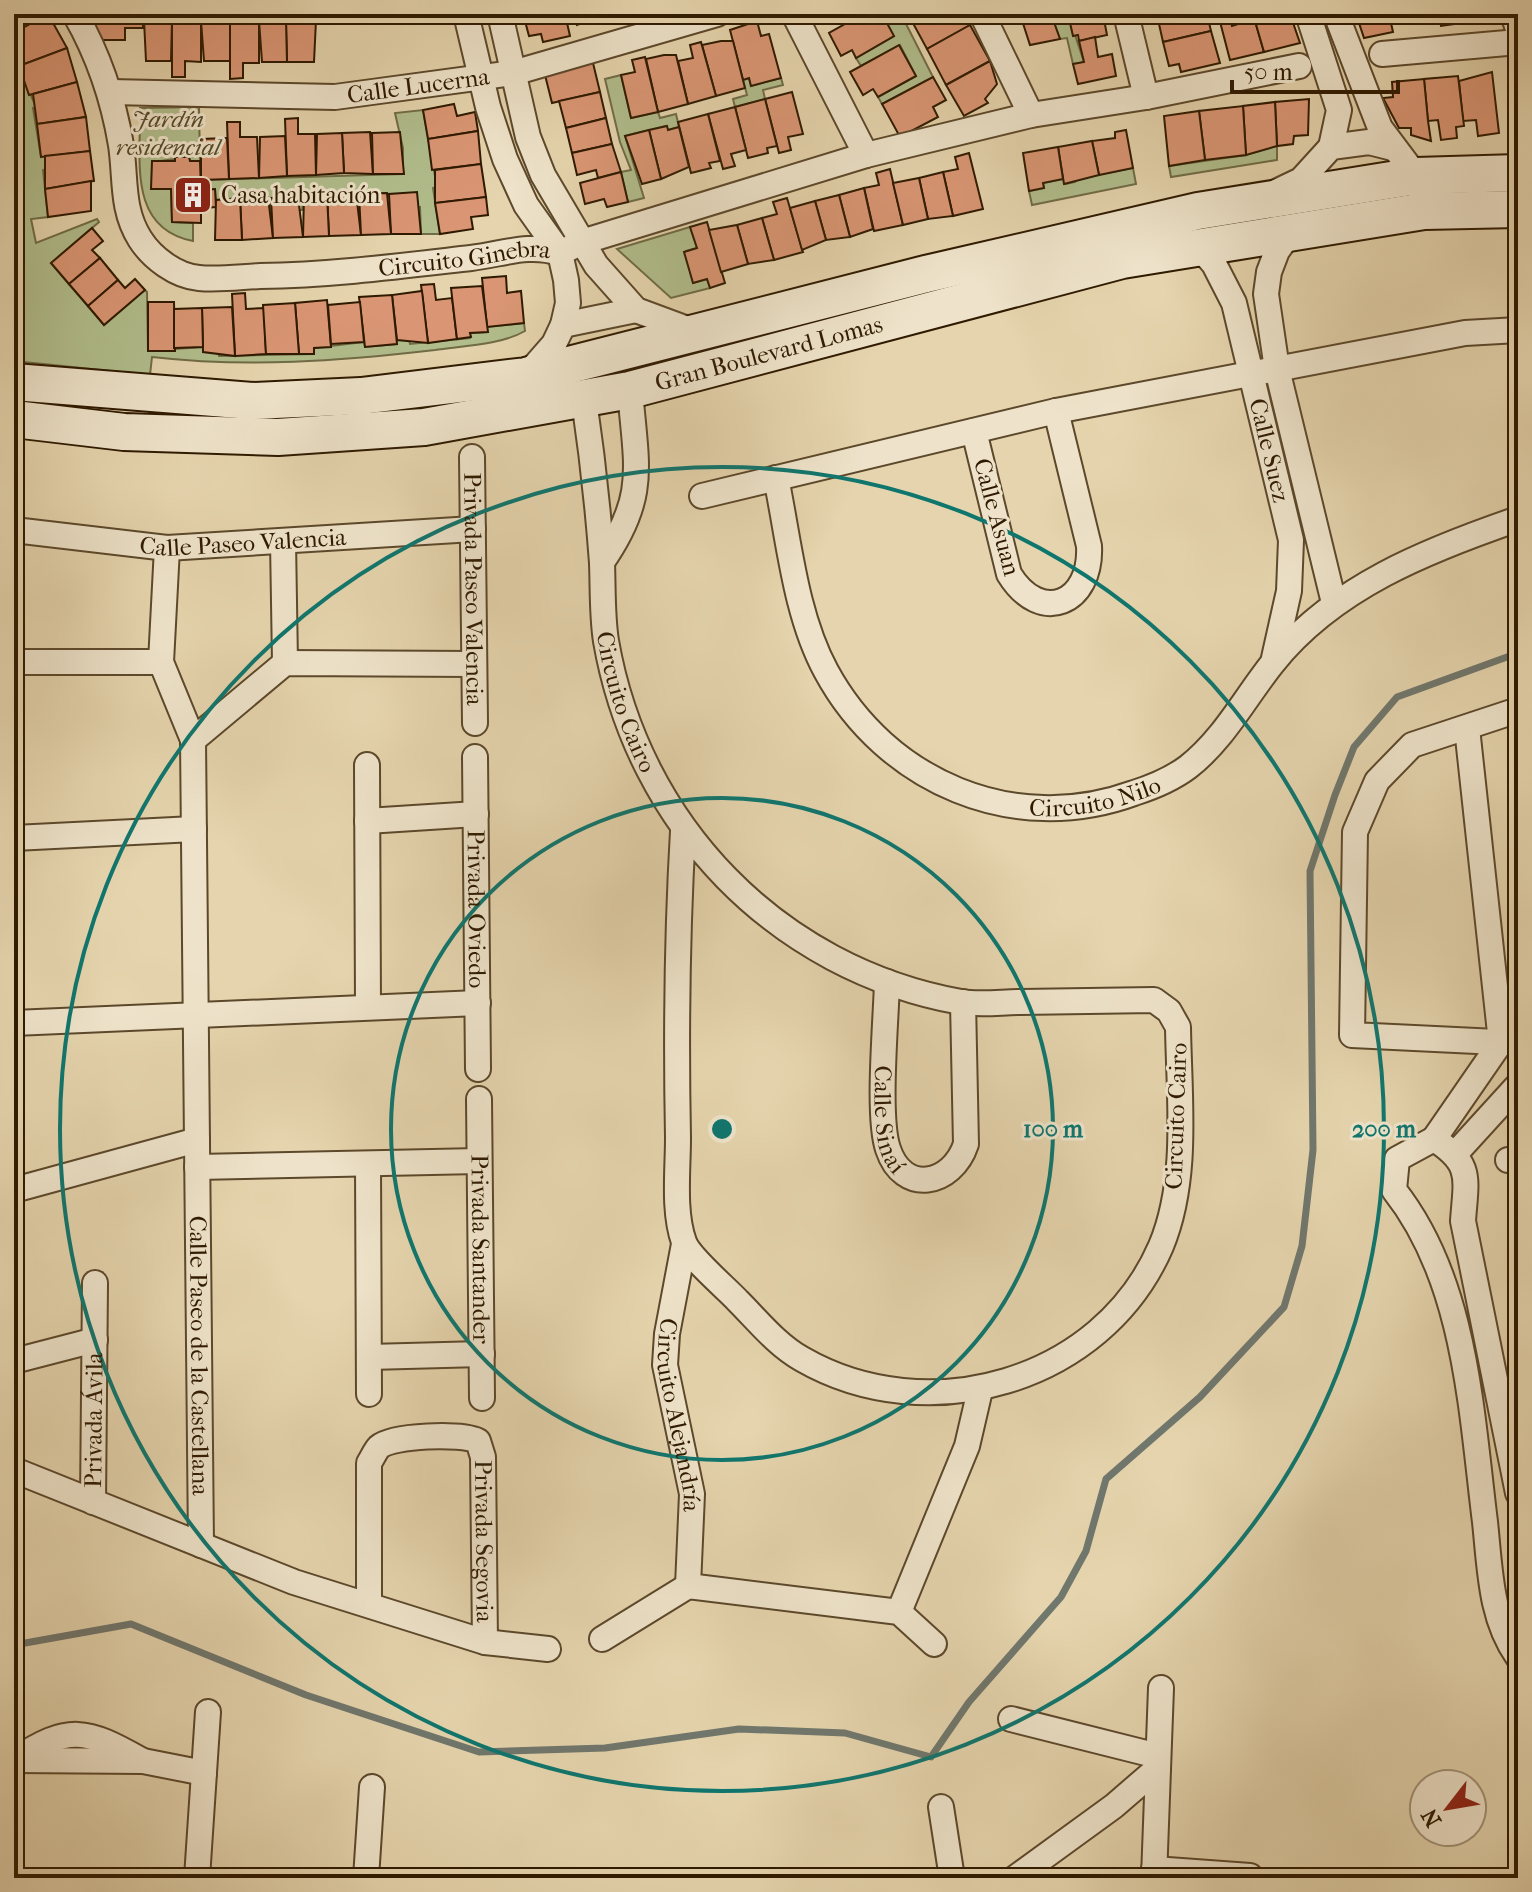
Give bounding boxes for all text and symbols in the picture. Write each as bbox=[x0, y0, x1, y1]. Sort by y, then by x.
scale bar bbox=[1232, 44, 1398, 94]
text: 50 m bbox=[1244, 58, 1293, 86]
street label: Calle Lucerna bbox=[345, 62, 492, 109]
park label: Jardín residencial bbox=[116, 105, 223, 161]
building icon: Casa habitación bbox=[172, 174, 214, 216]
place label: Casa habitación bbox=[221, 181, 380, 209]
street label: Circuito Ginebra bbox=[377, 235, 553, 282]
street label: Gran Boulevard Lomas bbox=[652, 310, 886, 397]
street label: Calle Suez bbox=[1243, 396, 1295, 505]
street label: Calle Asuan bbox=[968, 455, 1026, 579]
street label: Privada Paseo Valencia bbox=[458, 472, 489, 707]
street label: Calle Paseo Valencia bbox=[138, 523, 348, 562]
street label: Circuito Cairo bbox=[591, 629, 662, 777]
street label: Circuito Nilo bbox=[1028, 771, 1165, 822]
street label: Privada Oviedo bbox=[462, 829, 491, 989]
street label: Circuito Cairo bbox=[1159, 1042, 1193, 1190]
street label: Calle Sinaí bbox=[869, 1065, 912, 1180]
centre of rings bbox=[708, 1115, 736, 1143]
text: 100 m bbox=[1023, 1115, 1084, 1143]
text: 200 m bbox=[1352, 1115, 1417, 1143]
street label: Privada Santander bbox=[466, 1154, 495, 1345]
street label: Calle Paseo de la Castellana bbox=[184, 1215, 215, 1496]
street label: Circuito Alejandría bbox=[650, 1316, 706, 1513]
street label: Privada Ávila bbox=[79, 1351, 108, 1488]
street label: Privada Segovia bbox=[469, 1460, 499, 1624]
north arrow bbox=[1408, 1768, 1488, 1848]
text: N bbox=[1416, 1804, 1447, 1832]

